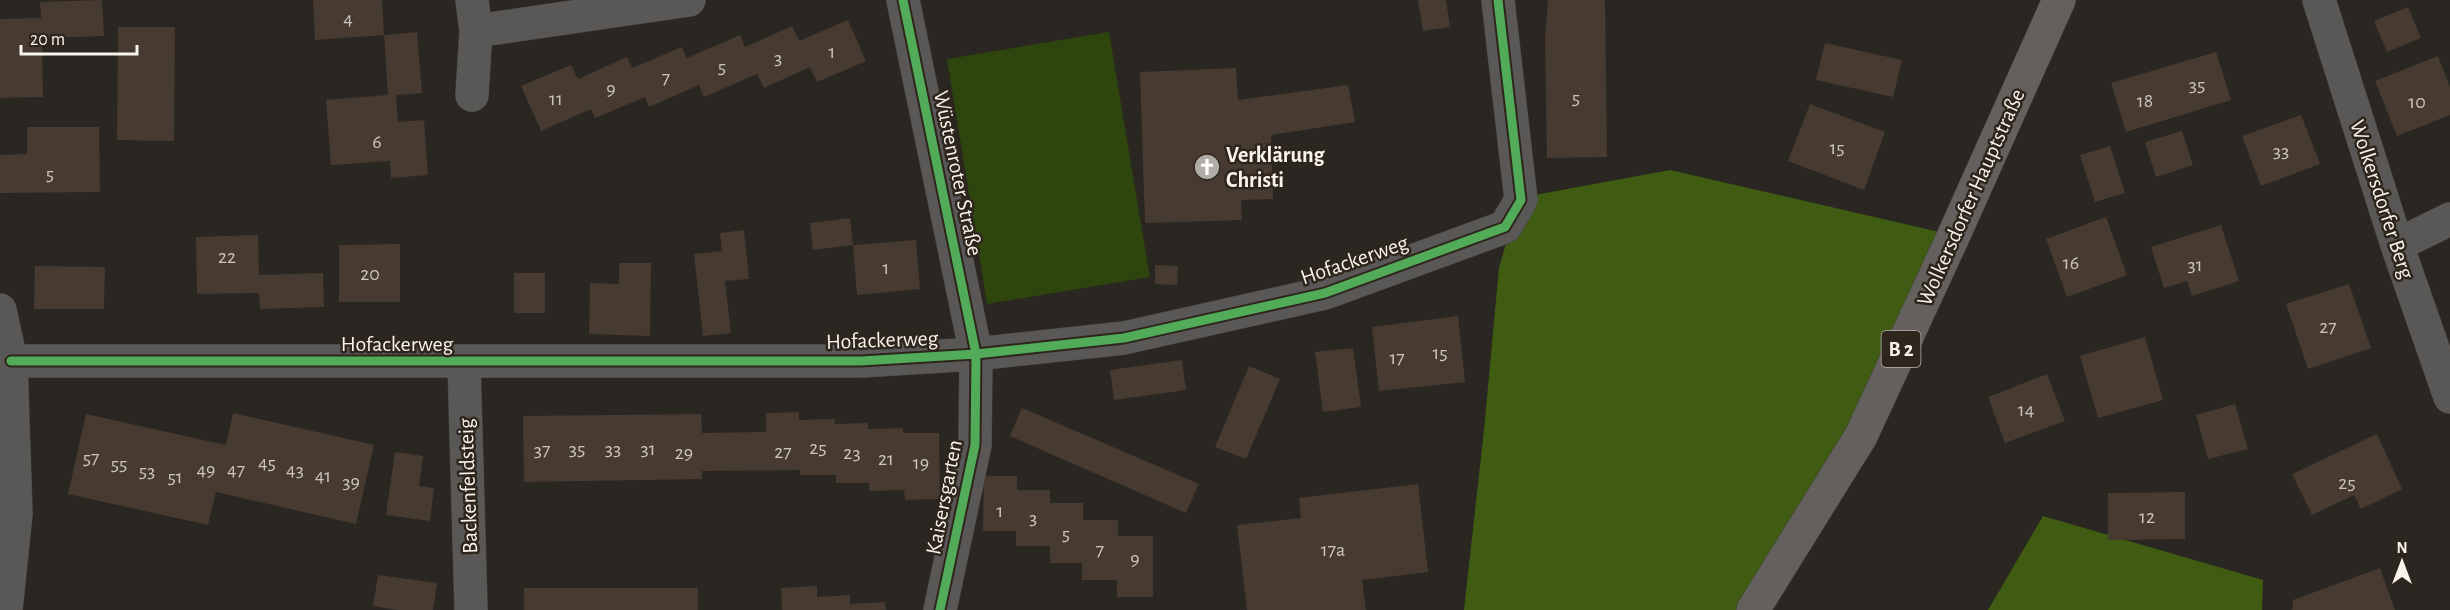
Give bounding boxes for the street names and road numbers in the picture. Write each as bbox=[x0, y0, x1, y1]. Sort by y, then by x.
street label: Wolkersdorfer Hauptstraße bbox=[1913, 86, 2029, 309]
street label: Wüstenroter Straße bbox=[930, 89, 986, 258]
street label: Wolkersdorfer Berg bbox=[2346, 117, 2418, 282]
street label: Hofackerweg bbox=[1298, 231, 1411, 289]
street label: Hofackerweg bbox=[825, 327, 939, 353]
road number: B 2 bbox=[1882, 331, 1920, 367]
street label: Hofackerweg bbox=[341, 333, 453, 355]
street label: Backenfeldsteig bbox=[455, 418, 481, 554]
street label: Kaisersgarten bbox=[922, 438, 966, 556]

